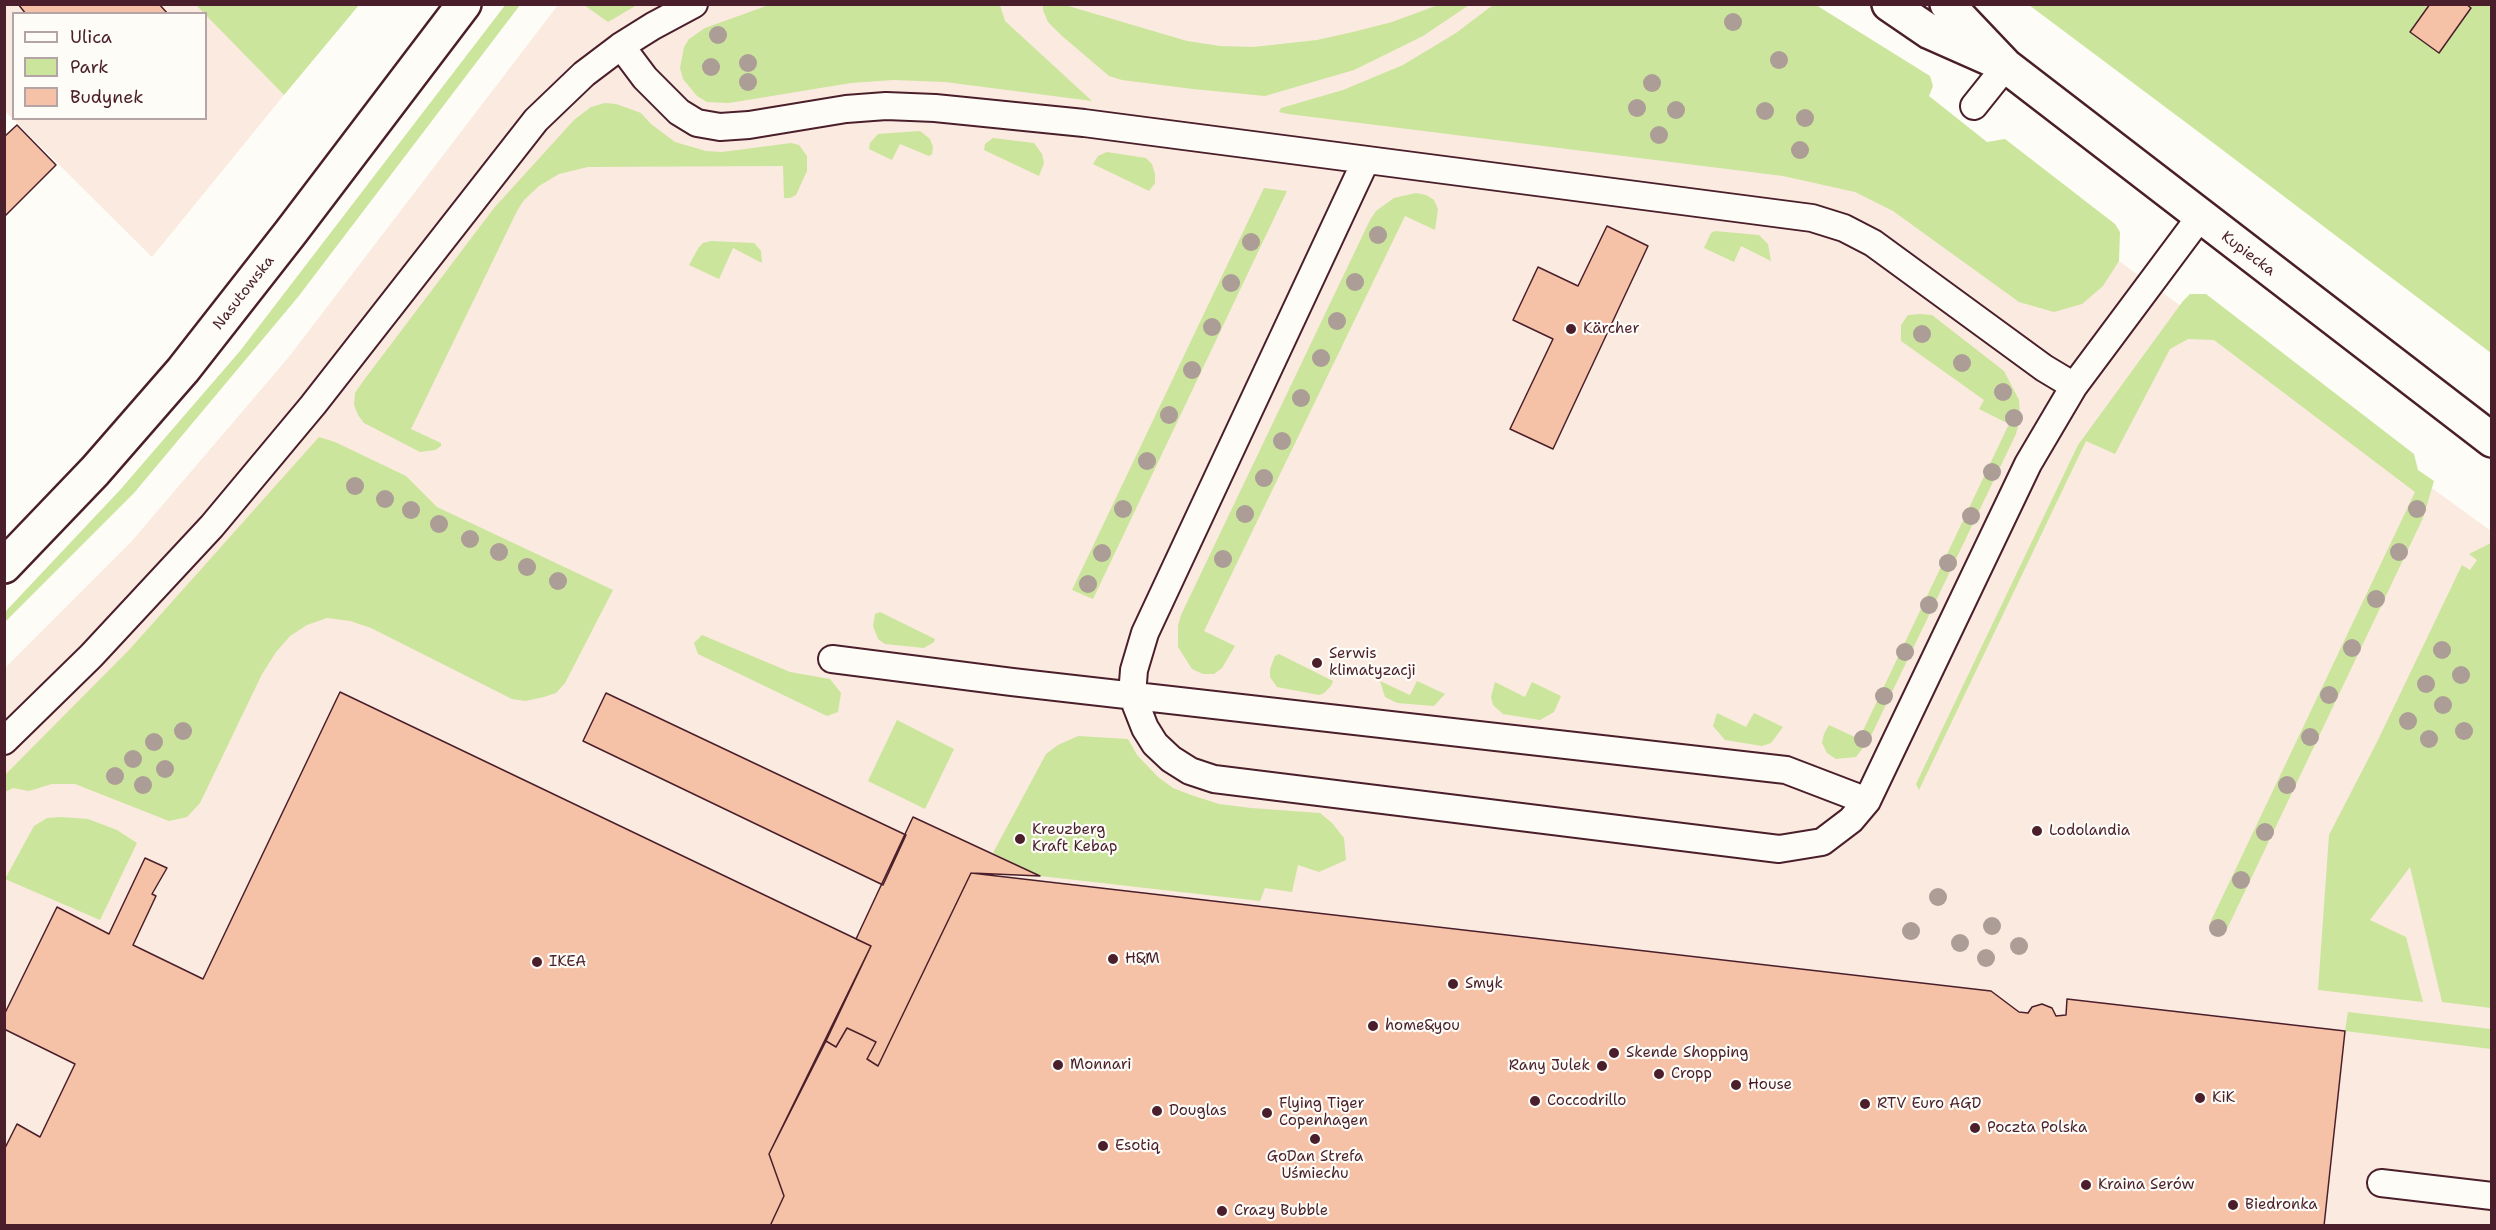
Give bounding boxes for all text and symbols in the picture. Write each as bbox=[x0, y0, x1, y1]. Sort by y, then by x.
legend bbox=[12, 12, 207, 120]
text: Ulica bbox=[70, 25, 112, 49]
text: Park bbox=[70, 55, 109, 79]
text: Budynek bbox=[70, 85, 144, 109]
street label: Kupiecka bbox=[2217, 228, 2279, 280]
street label: Nasutowska bbox=[210, 252, 278, 334]
place label: Kärcher bbox=[1583, 320, 1639, 338]
marker: Kärcher bbox=[1564, 322, 1578, 336]
place label: Serwis klimatyzacji bbox=[1329, 645, 1416, 680]
marker: Serwis klimatyzacji bbox=[1310, 656, 1324, 670]
place label: Kreuzberg Kraft Kebap bbox=[1032, 821, 1117, 856]
place label: Lodolandia bbox=[2049, 822, 2130, 840]
marker: Lodolandia bbox=[2030, 824, 2044, 838]
marker: Kreuzberg Kraft Kebap bbox=[1013, 832, 1027, 846]
place label: H&M bbox=[1125, 950, 1160, 968]
marker: H&M bbox=[1106, 952, 1120, 966]
place label: IKEA bbox=[549, 953, 586, 971]
marker: IKEA bbox=[530, 955, 544, 969]
place label: Smyk bbox=[1465, 975, 1503, 993]
marker: Smyk bbox=[1446, 977, 1460, 991]
place label: home&you bbox=[1385, 1017, 1460, 1035]
marker: home&you bbox=[1366, 1019, 1380, 1033]
place label: Skende Shopping bbox=[1626, 1044, 1748, 1062]
marker: Skende Shopping bbox=[1607, 1046, 1621, 1060]
place label: Monnari bbox=[1070, 1056, 1132, 1074]
place label: Rany Julek bbox=[1509, 1057, 1590, 1075]
marker: Monnari bbox=[1051, 1058, 1065, 1072]
marker: Rany Julek bbox=[1595, 1059, 1609, 1073]
place label: Cropp bbox=[1671, 1065, 1712, 1083]
marker: Cropp bbox=[1652, 1067, 1666, 1081]
place label: House bbox=[1748, 1076, 1792, 1094]
marker: House bbox=[1729, 1078, 1743, 1092]
place label: KiK bbox=[2212, 1089, 2235, 1107]
marker: KiK bbox=[2193, 1091, 2207, 1105]
place label: Coccodrillo bbox=[1547, 1092, 1626, 1110]
marker: Coccodrillo bbox=[1528, 1094, 1542, 1108]
place label: Flying Tiger Copenhagen bbox=[1279, 1095, 1368, 1130]
place label: RTV Euro AGD bbox=[1877, 1095, 1981, 1113]
marker: RTV Euro AGD bbox=[1858, 1097, 1872, 1111]
place label: Douglas bbox=[1169, 1102, 1227, 1120]
marker: Douglas bbox=[1150, 1104, 1164, 1118]
marker: Flying Tiger Copenhagen bbox=[1260, 1106, 1274, 1120]
place label: Poczta Polska bbox=[1987, 1119, 2087, 1137]
marker: Poczta Polska bbox=[1968, 1121, 1982, 1135]
marker: GoDan Strefa Uśmiechu bbox=[1308, 1132, 1322, 1146]
place label: Esotiq bbox=[1115, 1137, 1159, 1155]
marker: Esotiq bbox=[1096, 1139, 1110, 1153]
place label: GoDan Strefa Uśmiechu bbox=[1267, 1148, 1363, 1183]
place label: Kraina Serów bbox=[2098, 1176, 2195, 1194]
marker: Kraina Serów bbox=[2079, 1178, 2093, 1192]
place label: Biedronka bbox=[2245, 1196, 2318, 1214]
marker: Biedronka bbox=[2226, 1198, 2240, 1212]
place label: Crazy Bubble bbox=[1234, 1202, 1328, 1220]
marker: Crazy Bubble bbox=[1215, 1204, 1229, 1218]

